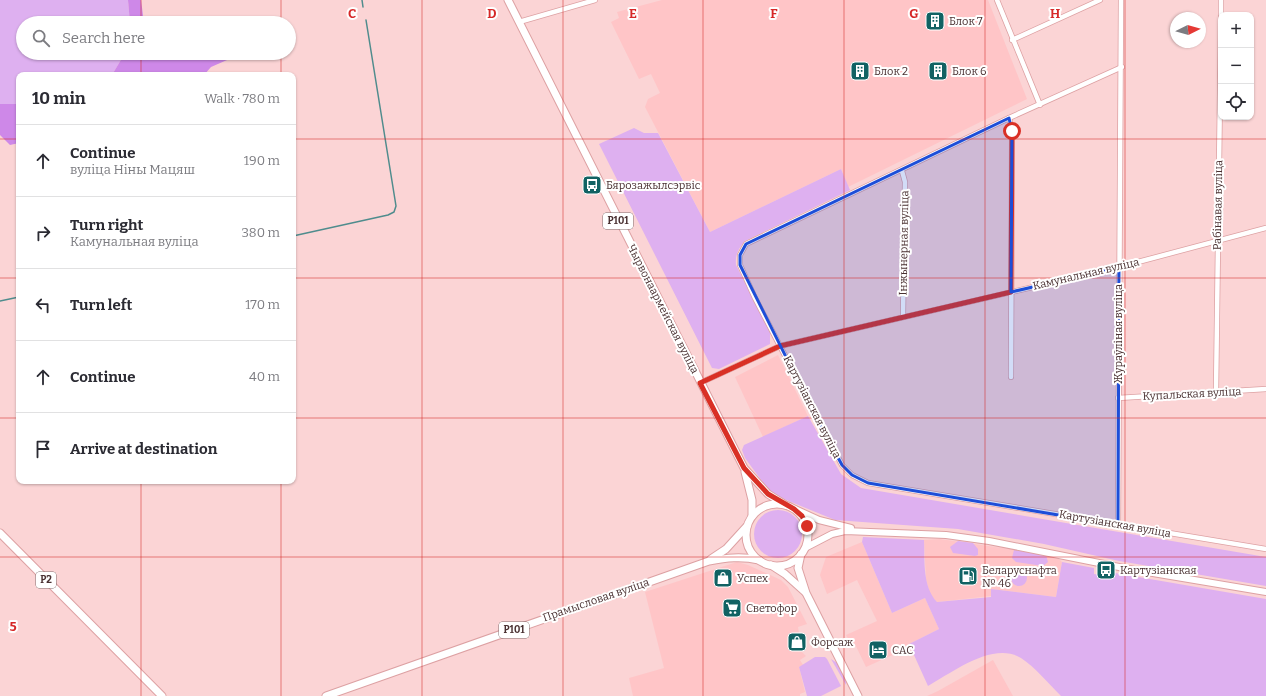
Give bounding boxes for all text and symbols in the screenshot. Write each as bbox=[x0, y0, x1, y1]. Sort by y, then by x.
text: C bbox=[348, 6, 356, 21]
text: D bbox=[487, 6, 497, 21]
text: E bbox=[629, 6, 637, 21]
text: F bbox=[770, 6, 778, 21]
text: G bbox=[909, 6, 919, 21]
text: H bbox=[1050, 6, 1060, 21]
building icon: Блок 7 bbox=[924, 10, 946, 32]
north arrow bbox=[1170, 12, 1206, 48]
map controls bbox=[1218, 12, 1254, 120]
button: + bbox=[1218, 12, 1254, 48]
place label: Блок 7 bbox=[949, 15, 983, 28]
search box bbox=[16, 16, 296, 60]
icon: search bbox=[30, 27, 52, 49]
text: Search here bbox=[62, 29, 145, 47]
button: − bbox=[1218, 48, 1254, 84]
building icon: Блок 2 bbox=[849, 60, 871, 82]
building icon: Блок 6 bbox=[927, 60, 949, 82]
place label: Блок 2 bbox=[874, 65, 908, 78]
place label: Блок 6 bbox=[952, 65, 987, 78]
button: locate bbox=[1218, 84, 1254, 120]
text: 10 min bbox=[32, 88, 86, 109]
text: Walk · 780 m bbox=[204, 91, 280, 106]
route start bbox=[1003, 122, 1021, 140]
text: Continue bbox=[70, 144, 136, 162]
icon: ahead bbox=[32, 150, 54, 172]
text: 190 m bbox=[244, 153, 280, 168]
street label: Рабінавая вуліца bbox=[1211, 160, 1225, 250]
text: вуліца Ніны Мацяш bbox=[70, 162, 195, 177]
bus stop icon: Бярозажылсэрвіс bbox=[581, 174, 603, 196]
place label: Бярозажылсэрвіс bbox=[606, 179, 701, 192]
street label: Інжынерная вуліца bbox=[897, 190, 911, 296]
road number: Р101 bbox=[603, 213, 633, 229]
text: Turn right bbox=[70, 216, 143, 234]
icon: right bbox=[32, 222, 54, 244]
text: 380 m bbox=[241, 225, 280, 240]
text: Камунальная вуліца bbox=[70, 234, 199, 249]
street label: Чырвонаармейская вуліца bbox=[625, 242, 701, 376]
street label: Камунальная вуліца bbox=[1032, 255, 1140, 293]
street label: Жураўліная вуліца bbox=[1112, 284, 1125, 384]
icon: left bbox=[32, 294, 54, 316]
text: Turn left bbox=[70, 296, 132, 314]
text: 170 m bbox=[245, 297, 280, 312]
street label: Картузіанская вуліца bbox=[780, 354, 844, 460]
icon: ahead bbox=[32, 366, 54, 388]
text: Continue bbox=[70, 368, 136, 386]
text: 40 m bbox=[249, 369, 280, 384]
street label: Купальская вуліца bbox=[1142, 385, 1242, 403]
icon: arrive bbox=[32, 438, 54, 460]
text: Arrive at destination bbox=[70, 440, 217, 458]
street label: Картузіанская вуліца bbox=[1058, 508, 1172, 540]
route end bbox=[798, 517, 816, 535]
bus stop icon: Картузіанская bbox=[1095, 559, 1117, 581]
place label: Беларуснафта № 46 bbox=[982, 564, 1057, 590]
place label: Картузіанская bbox=[1120, 564, 1197, 577]
fuel station icon: Беларуснафта № 46 bbox=[957, 565, 979, 587]
shop icon: Успех bbox=[712, 567, 734, 589]
road number: Р2 bbox=[36, 572, 56, 588]
place label: Успех bbox=[737, 572, 768, 585]
street label: Прамысловая вуліца bbox=[541, 576, 651, 624]
supermarket icon: Светофор bbox=[721, 597, 743, 619]
place label: Светофор bbox=[746, 602, 798, 615]
text: 5 bbox=[9, 619, 17, 634]
road number: Р101 bbox=[499, 622, 529, 638]
shop icon: Форсаж bbox=[786, 631, 808, 653]
place label: Форсаж bbox=[811, 636, 854, 649]
hotel icon: САС bbox=[867, 639, 889, 661]
place label: САС bbox=[892, 644, 913, 657]

